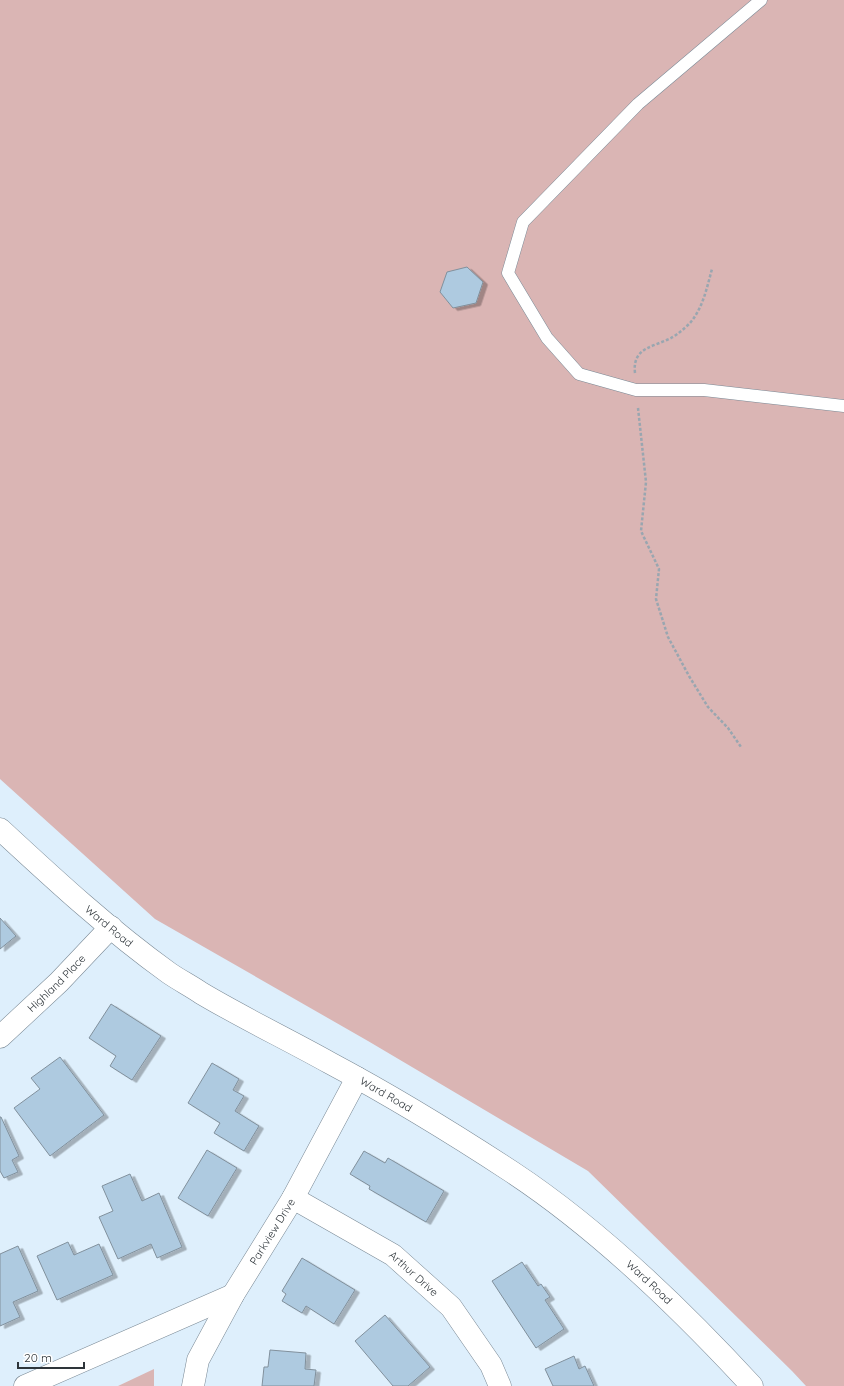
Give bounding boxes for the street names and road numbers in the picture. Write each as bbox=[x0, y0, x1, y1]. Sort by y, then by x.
street label: Ward Road bbox=[82, 902, 136, 950]
street label: Highland Place bbox=[24, 951, 88, 1015]
street label: Ward Road bbox=[357, 1074, 415, 1115]
street label: Parkview Drive bbox=[246, 1196, 298, 1267]
street label: Arthur Drive bbox=[386, 1248, 441, 1299]
street label: Ward Road bbox=[623, 1257, 675, 1307]

